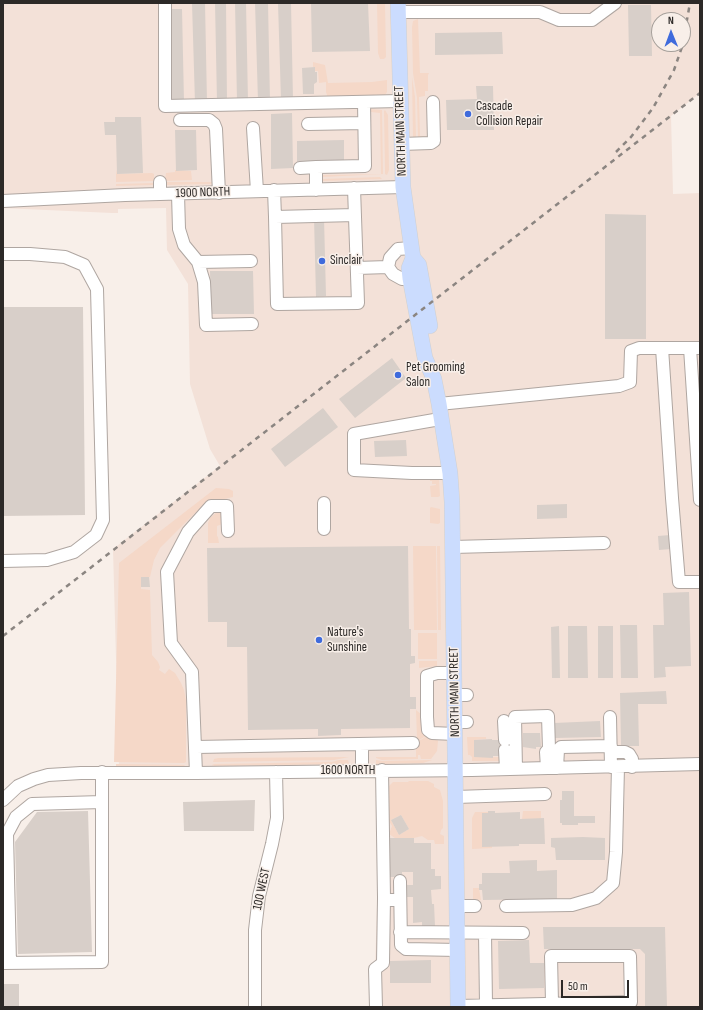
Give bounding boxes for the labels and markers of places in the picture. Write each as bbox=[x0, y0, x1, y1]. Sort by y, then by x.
place label: Cascade Collision Repair bbox=[476, 99, 543, 130]
marker: Cascade Collision Repair bbox=[463, 109, 473, 119]
place label: Sinclair bbox=[330, 253, 362, 269]
marker: Sinclair bbox=[317, 256, 327, 266]
place label: Pet Grooming Salon bbox=[406, 360, 465, 391]
marker: Pet Grooming Salon bbox=[393, 370, 403, 380]
place label: Nature's Sunshine bbox=[327, 625, 367, 656]
marker: Nature's Sunshine bbox=[314, 635, 324, 645]

